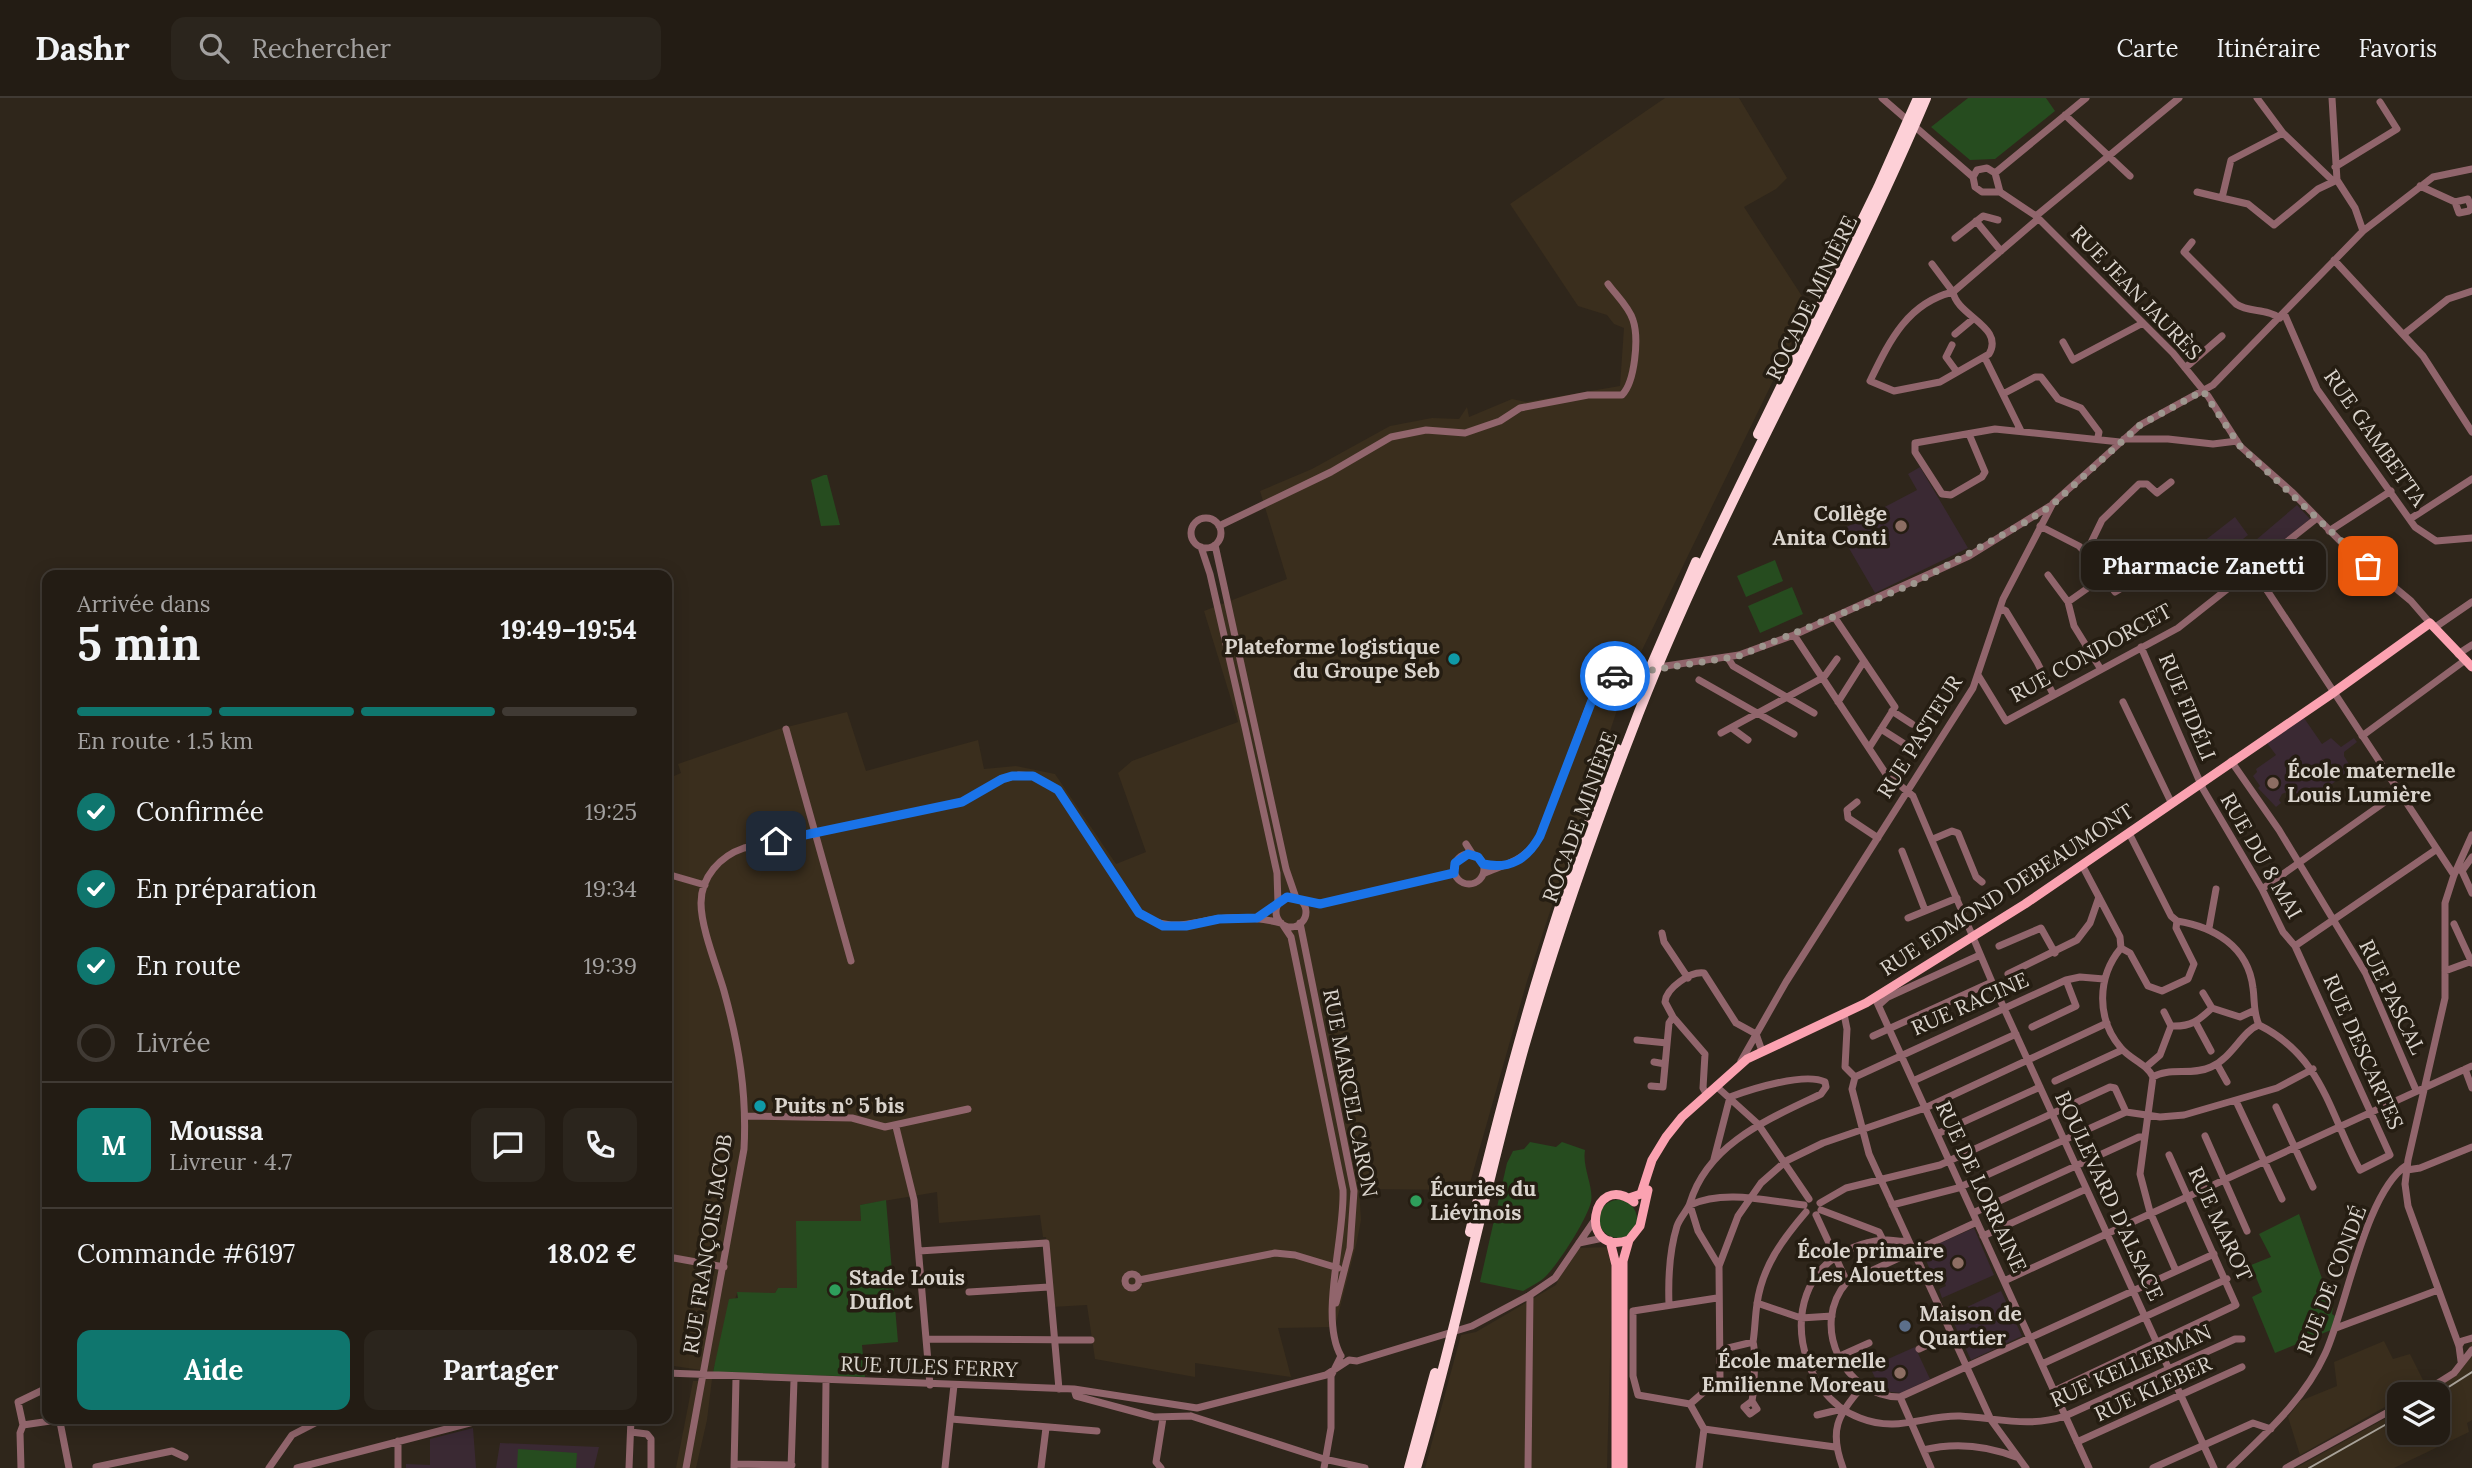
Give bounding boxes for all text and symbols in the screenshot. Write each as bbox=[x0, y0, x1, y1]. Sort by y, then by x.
search box bbox=[171, 17, 661, 80]
text: Dashr bbox=[35, 27, 129, 69]
icon: search bbox=[195, 29, 233, 67]
text: Rechercher bbox=[251, 32, 391, 65]
text: Carte bbox=[2117, 33, 2179, 64]
text: Itinéraire bbox=[2217, 33, 2320, 64]
text: Favoris bbox=[2358, 33, 2437, 64]
street label: ROCADE MINIÈRE bbox=[1760, 211, 1863, 385]
street label: RUE JEAN JAURÈS bbox=[2065, 220, 2208, 366]
street label: RUE GAMBETTA bbox=[2318, 364, 2433, 512]
place label: Collège Anita Conti bbox=[1773, 500, 1887, 551]
marker: Collège Anita Conti bbox=[1893, 518, 1909, 534]
pin bbox=[2338, 536, 2398, 596]
callout: Pharmacie Zanetti bbox=[2081, 542, 2326, 590]
icon: bag bbox=[2349, 547, 2387, 585]
text: Pharmacie Zanetti bbox=[2102, 551, 2305, 580]
text: Arrivée dans bbox=[77, 589, 210, 618]
street label: RUE CONDORCET bbox=[2005, 597, 2177, 708]
text: 19:49–19:54 bbox=[501, 613, 637, 646]
text: 5 min bbox=[77, 614, 201, 673]
place label: Plateforme logistique du Groupe Seb bbox=[1224, 633, 1440, 684]
courier bbox=[1580, 641, 1650, 711]
street label: RUE FIDÉLI bbox=[2153, 649, 2222, 764]
marker: Plateforme logistique du Groupe Seb bbox=[1446, 651, 1462, 667]
icon: car bbox=[1596, 657, 1634, 695]
street label: RUE PASTEUR bbox=[1871, 670, 1969, 803]
text: En route · 1.5 km bbox=[77, 726, 253, 755]
street label: ROCADE MINIÈRE bbox=[1536, 728, 1623, 906]
place label: École maternelle Louis Lumière bbox=[2287, 757, 2455, 808]
marker: École maternelle Louis Lumière bbox=[2265, 775, 2281, 791]
street label: RUE DU 8 MAI bbox=[2214, 788, 2308, 924]
icon: check bbox=[77, 793, 115, 831]
text: Confirmée bbox=[136, 795, 264, 828]
text: 19:25 bbox=[585, 797, 637, 826]
street label: RUE EDMOND DEBEAUMONT bbox=[1875, 797, 2139, 982]
pin bbox=[746, 811, 806, 871]
icon: home bbox=[757, 822, 795, 860]
icon: check bbox=[77, 870, 115, 908]
text: En préparation bbox=[136, 872, 317, 905]
text: 19:34 bbox=[584, 874, 637, 903]
street label: RUE PASCAL bbox=[2353, 935, 2432, 1059]
icon: check bbox=[77, 947, 115, 985]
text: En route bbox=[136, 949, 241, 982]
text: 19:39 bbox=[583, 951, 637, 980]
street label: RUE RACINE bbox=[1907, 966, 2033, 1041]
street label: RUE DESCARTES bbox=[2317, 970, 2410, 1134]
street label: RUE MARCEL CARON bbox=[1317, 986, 1384, 1199]
text: Livrée bbox=[136, 1026, 211, 1059]
street label: BOULEVARD D'ALSACE bbox=[2049, 1087, 2170, 1305]
place label: Puits n° 5 bis bbox=[774, 1092, 904, 1119]
street label: RUE DE LORRAINE bbox=[1930, 1097, 2033, 1277]
marker: Puits n° 5 bis bbox=[752, 1098, 768, 1114]
button: chat bbox=[471, 1108, 545, 1182]
button: phone bbox=[563, 1108, 637, 1182]
text: Moussa bbox=[169, 1114, 263, 1147]
text: M bbox=[101, 1129, 127, 1162]
street label: RUE FRANÇOIS JACOB bbox=[677, 1132, 738, 1356]
text: Livreur · 4.7 bbox=[169, 1147, 292, 1176]
street label: RUE MAROT bbox=[2182, 1162, 2259, 1285]
place label: Écuries du Liévinois bbox=[1430, 1175, 1536, 1226]
marker: Écuries du Liévinois bbox=[1408, 1193, 1424, 1209]
street label: RUE DE CONDÉ bbox=[2291, 1202, 2372, 1358]
text: Commande #6197 bbox=[77, 1237, 295, 1270]
text: 18.02 € bbox=[548, 1237, 637, 1270]
place label: École primaire Les Alouettes bbox=[1797, 1237, 1944, 1288]
marker: École primaire Les Alouettes bbox=[1950, 1255, 1966, 1271]
place label: Stade Louis Duflot bbox=[849, 1264, 965, 1315]
marker: Stade Louis Duflot bbox=[827, 1282, 843, 1298]
place label: Maison de Quartier bbox=[1919, 1300, 2022, 1351]
marker: Maison de Quartier bbox=[1897, 1318, 1913, 1334]
street label: RUE KELLERMAN bbox=[2046, 1318, 2216, 1413]
button: Aide bbox=[77, 1330, 350, 1410]
button: Partager bbox=[364, 1330, 637, 1410]
place label: École maternelle Emilienne Moreau bbox=[1701, 1347, 1886, 1398]
street label: RUE KLEBER bbox=[2090, 1349, 2216, 1427]
street label: RUE JULES FERRY bbox=[840, 1350, 1019, 1383]
marker: École maternelle Emilienne Moreau bbox=[1892, 1365, 1908, 1381]
map controls bbox=[2387, 1382, 2450, 1445]
button: layers bbox=[2387, 1382, 2450, 1445]

